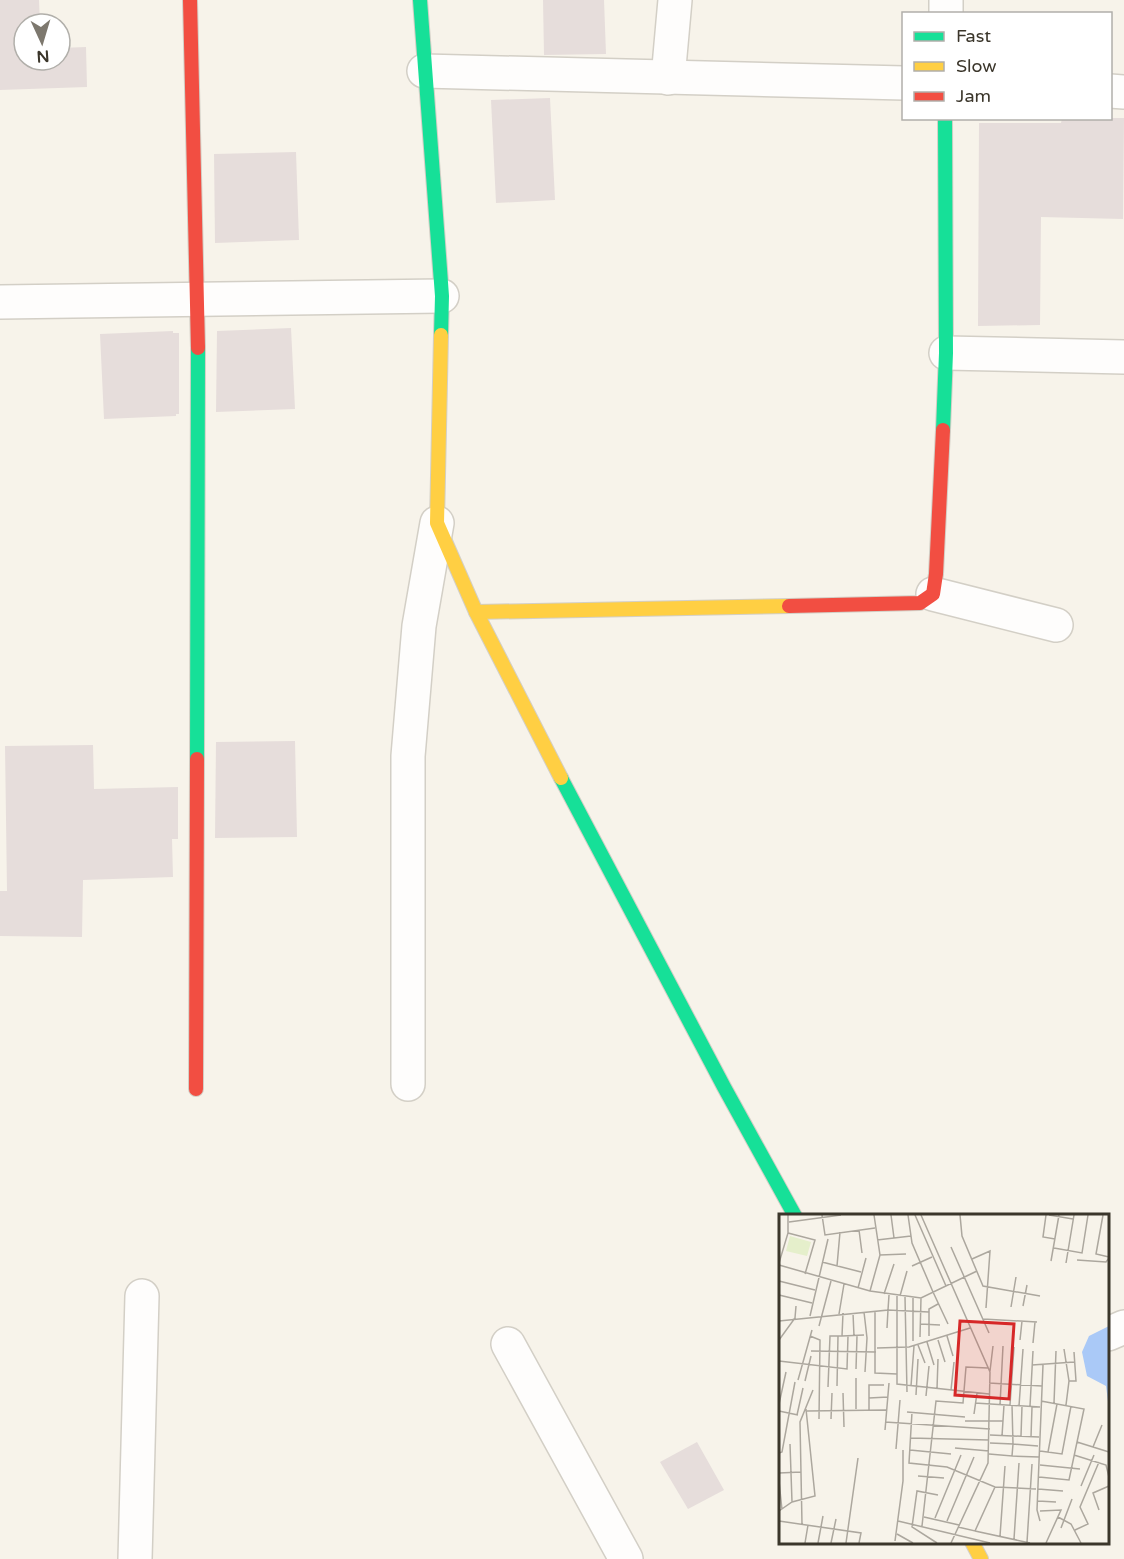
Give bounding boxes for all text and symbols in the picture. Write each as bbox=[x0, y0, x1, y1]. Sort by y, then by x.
north arrow bbox=[12, 12, 72, 72]
legend bbox=[902, 12, 1112, 120]
text: Fast bbox=[956, 25, 991, 47]
text: N bbox=[36, 46, 50, 66]
text: Slow bbox=[956, 55, 997, 77]
text: Jam bbox=[956, 85, 991, 107]
inset map bbox=[779, 1214, 1109, 1544]

